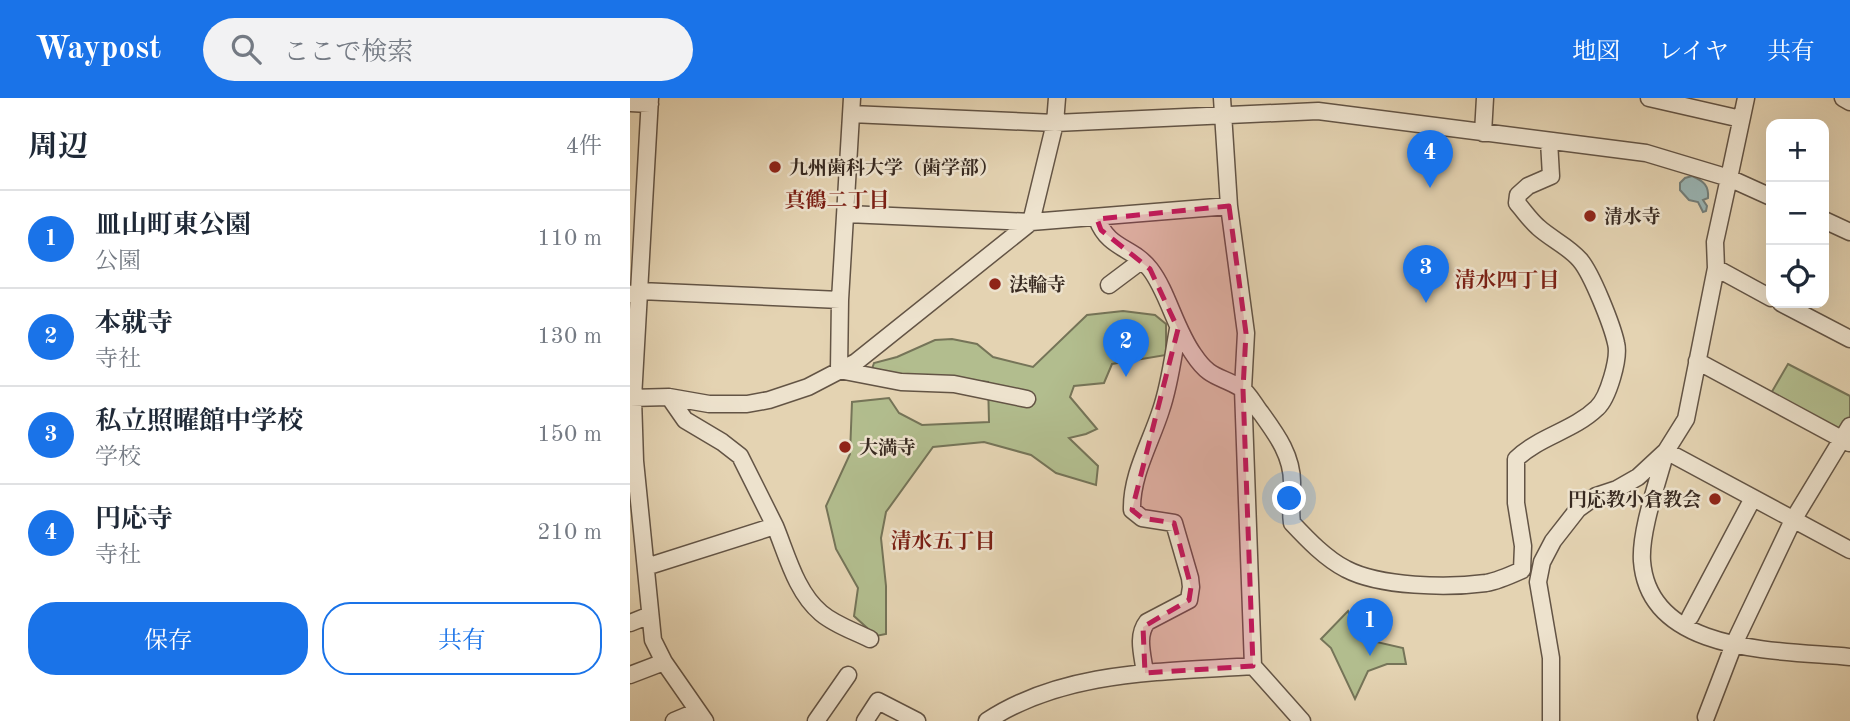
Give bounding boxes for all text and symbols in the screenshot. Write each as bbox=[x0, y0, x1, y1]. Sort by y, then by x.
search box bbox=[203, 18, 693, 81]
icon: search bbox=[227, 30, 265, 68]
text: Waypost bbox=[35, 33, 161, 66]
text: ここで検索 bbox=[283, 40, 413, 66]
text: 地図 bbox=[1572, 41, 1620, 65]
text: レイヤ bbox=[1658, 41, 1729, 65]
text: 共有 bbox=[1767, 41, 1815, 65]
map controls bbox=[1766, 119, 1829, 308]
button: + bbox=[1766, 119, 1829, 182]
pin: 4 bbox=[1407, 130, 1453, 188]
text: 周辺 bbox=[28, 133, 88, 163]
text: 4件 bbox=[566, 135, 602, 158]
place label: 九州歯科大学（歯学部） bbox=[789, 157, 998, 179]
marker: 九州歯科大学（歯学部） bbox=[767, 159, 783, 175]
button: − bbox=[1766, 182, 1829, 245]
district label: 真鶴二丁目 bbox=[785, 189, 890, 212]
place label: 清水寺 bbox=[1604, 206, 1661, 228]
marker: 清水寺 bbox=[1582, 208, 1598, 224]
text: 皿山町東公園 bbox=[95, 213, 251, 239]
text: 1 bbox=[44, 227, 58, 250]
text: 110 m bbox=[537, 227, 602, 250]
pin: 3 bbox=[1403, 245, 1449, 303]
button: locate bbox=[1766, 245, 1829, 308]
text: 公園 bbox=[95, 250, 141, 273]
district label: 清水四丁目 bbox=[1455, 268, 1560, 292]
place label: 法輪寺 bbox=[1009, 274, 1066, 296]
marker: 法輪寺 bbox=[987, 276, 1003, 292]
text: 本就寺 bbox=[95, 311, 173, 337]
pin: 2 bbox=[1103, 319, 1149, 377]
text: 2 bbox=[44, 325, 58, 348]
text: 130 m bbox=[537, 325, 602, 348]
text: 寺社 bbox=[95, 348, 141, 371]
text: 私立照曜館中学校 bbox=[95, 409, 303, 435]
text: 3 bbox=[44, 423, 58, 446]
text: 150 m bbox=[537, 423, 602, 446]
place label: 大満寺 bbox=[859, 437, 916, 459]
marker: 大満寺 bbox=[837, 439, 853, 455]
text: 学校 bbox=[95, 446, 141, 469]
your location bbox=[1272, 481, 1306, 515]
place label: 円応教小倉教会 bbox=[1568, 489, 1701, 511]
marker: 円応教小倉教会 bbox=[1707, 491, 1723, 507]
text: 円応寺 bbox=[95, 507, 173, 533]
text: 4 bbox=[44, 521, 58, 544]
text: 210 m bbox=[537, 521, 602, 544]
district label: 清水五丁目 bbox=[891, 529, 996, 553]
text: 寺社 bbox=[95, 544, 141, 567]
pin: 1 bbox=[1347, 598, 1393, 656]
button: 保存 bbox=[28, 602, 308, 675]
button: 共有 bbox=[322, 602, 602, 675]

